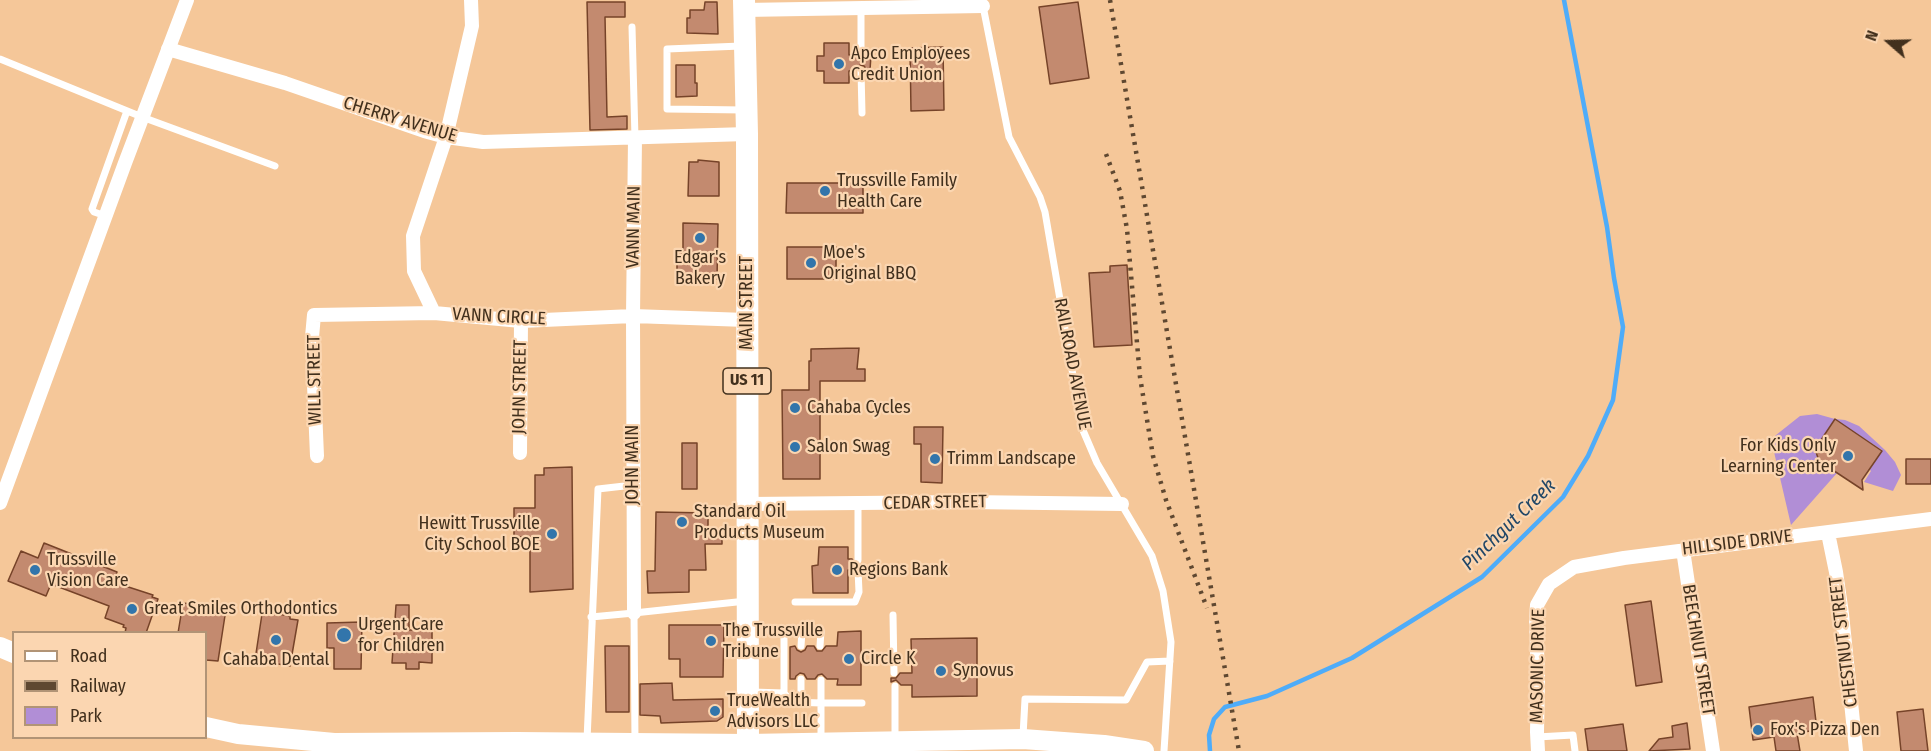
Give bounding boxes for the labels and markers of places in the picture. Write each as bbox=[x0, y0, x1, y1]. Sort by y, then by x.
place label: Apco Employees Credit Union bbox=[851, 43, 970, 86]
marker: Apco Employees Credit Union bbox=[832, 57, 846, 71]
place label: Trussville Family Health Care bbox=[837, 170, 957, 213]
marker: Trussville Family Health Care bbox=[818, 184, 832, 198]
marker: Edgar's Bakery bbox=[693, 231, 707, 245]
place label: Moe's Original BBQ bbox=[823, 242, 916, 284]
place label: Edgar's Bakery bbox=[674, 247, 726, 290]
marker: Moe's Original BBQ bbox=[804, 256, 818, 270]
place label: Cahaba Cycles bbox=[807, 397, 911, 419]
marker: Cahaba Cycles bbox=[788, 401, 802, 415]
place label: For Kids Only Learning Center bbox=[1720, 435, 1836, 478]
place label: Salon Swag bbox=[807, 436, 890, 458]
marker: Salon Swag bbox=[788, 440, 802, 454]
place label: Trimm Landscape bbox=[947, 448, 1076, 470]
marker: For Kids Only Learning Center bbox=[1841, 449, 1855, 463]
marker: Trimm Landscape bbox=[928, 452, 942, 466]
place label: Standard Oil Products Museum bbox=[694, 501, 825, 544]
place label: Hewitt Trussville City School BOE bbox=[419, 513, 540, 556]
marker: Standard Oil Products Museum bbox=[675, 515, 689, 529]
marker: Hewitt Trussville City School BOE bbox=[545, 527, 559, 541]
place label: Trussville Vision Care bbox=[47, 549, 129, 592]
place label: Regions Bank bbox=[849, 559, 948, 581]
marker: Trussville Vision Care bbox=[28, 563, 42, 577]
marker: Regions Bank bbox=[830, 563, 844, 577]
place label: Great Smiles Orthodontics bbox=[144, 598, 337, 620]
marker: Great Smiles Orthodontics bbox=[125, 602, 139, 616]
place label: Urgent Care for Children bbox=[358, 614, 445, 656]
place label: The Trussville Tribune bbox=[723, 620, 823, 662]
marker: Urgent Care for Children bbox=[335, 626, 353, 644]
marker: Cahaba Dental bbox=[269, 633, 283, 647]
marker: The Trussville Tribune bbox=[704, 634, 718, 648]
place label: Circle K bbox=[861, 648, 915, 670]
place label: Cahaba Dental bbox=[223, 649, 329, 671]
marker: Circle K bbox=[842, 652, 856, 666]
place label: Synovus bbox=[953, 660, 1014, 682]
marker: Synovus bbox=[934, 664, 948, 678]
place label: TrueWealth Advisors LLC bbox=[727, 690, 818, 732]
marker: TrueWealth Advisors LLC bbox=[708, 704, 722, 718]
place label: Fox's Pizza Den bbox=[1770, 719, 1880, 741]
marker: Fox's Pizza Den bbox=[1751, 723, 1765, 737]

